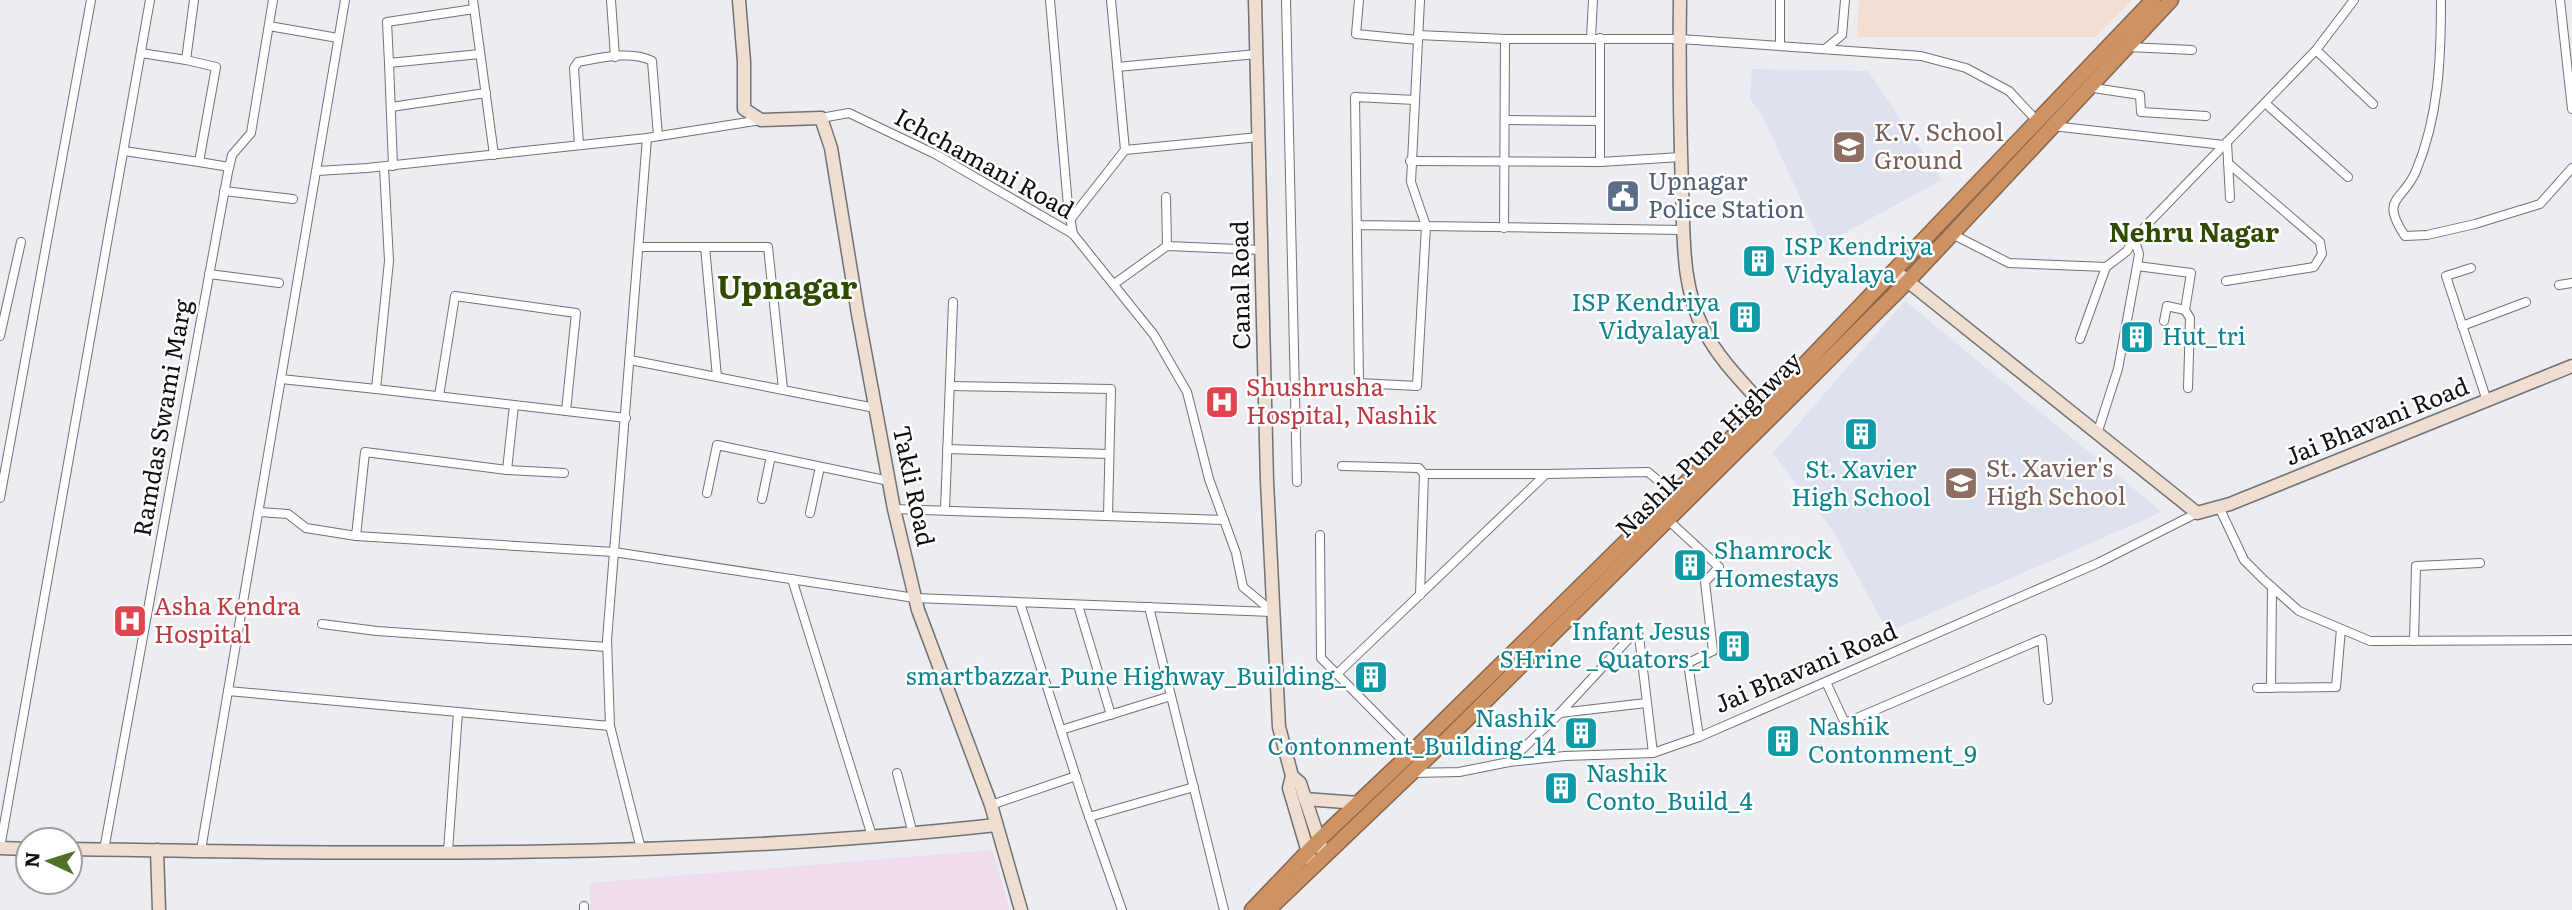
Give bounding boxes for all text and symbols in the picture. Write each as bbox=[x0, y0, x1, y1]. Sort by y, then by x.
street label: Ichchamani Road bbox=[889, 98, 1082, 226]
place label: K.V. School Ground bbox=[1874, 113, 2004, 176]
school or university icon: K.V. School Ground bbox=[1830, 128, 1868, 166]
place label: Upnagar Police Station bbox=[1648, 162, 1805, 225]
public building icon: Upnagar Police Station bbox=[1604, 177, 1642, 215]
district label: Nehru Nagar bbox=[2109, 211, 2279, 250]
street label: Canal Road bbox=[1220, 220, 1257, 350]
place label: ISP Kendriya Vidyalaya bbox=[1784, 227, 1933, 290]
building icon: ISP Kendriya Vidyalaya bbox=[1740, 242, 1778, 280]
district label: Upnagar bbox=[717, 261, 858, 309]
place label: ISP Kendriya Vidyalaya1 bbox=[1571, 283, 1720, 346]
street label: Ramdas Swami Marg bbox=[122, 296, 199, 539]
building icon: ISP Kendriya Vidyalaya1 bbox=[1726, 298, 1764, 336]
place label: Hut_tri bbox=[2162, 317, 2246, 352]
building icon: Hut_tri bbox=[2118, 318, 2156, 356]
street label: Nashik Pune Highway bbox=[1606, 342, 1808, 544]
street label: Jai Bhavani Road bbox=[2279, 367, 2473, 472]
place label: Shushrusha Hospital, Nashik bbox=[1246, 368, 1437, 431]
hospital icon: Shushrusha Hospital, Nashik bbox=[1203, 383, 1241, 421]
building icon: St. Xavier High School bbox=[1842, 415, 1880, 453]
street label: Takli Road bbox=[886, 422, 945, 549]
place label: St. Xavier's High School bbox=[1986, 449, 2126, 512]
place label: St. Xavier High School bbox=[1791, 450, 1931, 513]
school or university icon: St. Xavier's High School bbox=[1942, 464, 1980, 502]
place label: Shamrock Homestays bbox=[1714, 531, 1839, 594]
building icon: Shamrock Homestays bbox=[1671, 546, 1709, 584]
place label: Asha Kendra Hospital bbox=[154, 587, 301, 650]
hospital icon: Asha Kendra Hospital bbox=[111, 602, 149, 640]
street label: Jai Bhavani Road bbox=[1708, 611, 1902, 720]
place label: Infant Jesus SHrine _Quators_1 bbox=[1500, 612, 1710, 675]
building icon: Infant Jesus SHrine _Quators_1 bbox=[1715, 627, 1753, 665]
place label: smartbazzar_Pune Highway_Building_ bbox=[906, 657, 1347, 692]
building icon: smartbazzar_Pune Highway_Building_ bbox=[1352, 658, 1390, 696]
place label: Nashik Contonment_Building_14 bbox=[1268, 699, 1556, 762]
place label: Nashik Contonment_9 bbox=[1808, 707, 1977, 770]
building icon: Nashik Contonment_Building_14 bbox=[1562, 714, 1600, 752]
building icon: Nashik Contonment_9 bbox=[1764, 722, 1802, 760]
place label: Nashik Conto_Build_4 bbox=[1586, 754, 1753, 817]
building icon: Nashik Conto_Build_4 bbox=[1542, 769, 1580, 807]
north arrow bbox=[14, 826, 84, 896]
text: N bbox=[17, 851, 46, 869]

